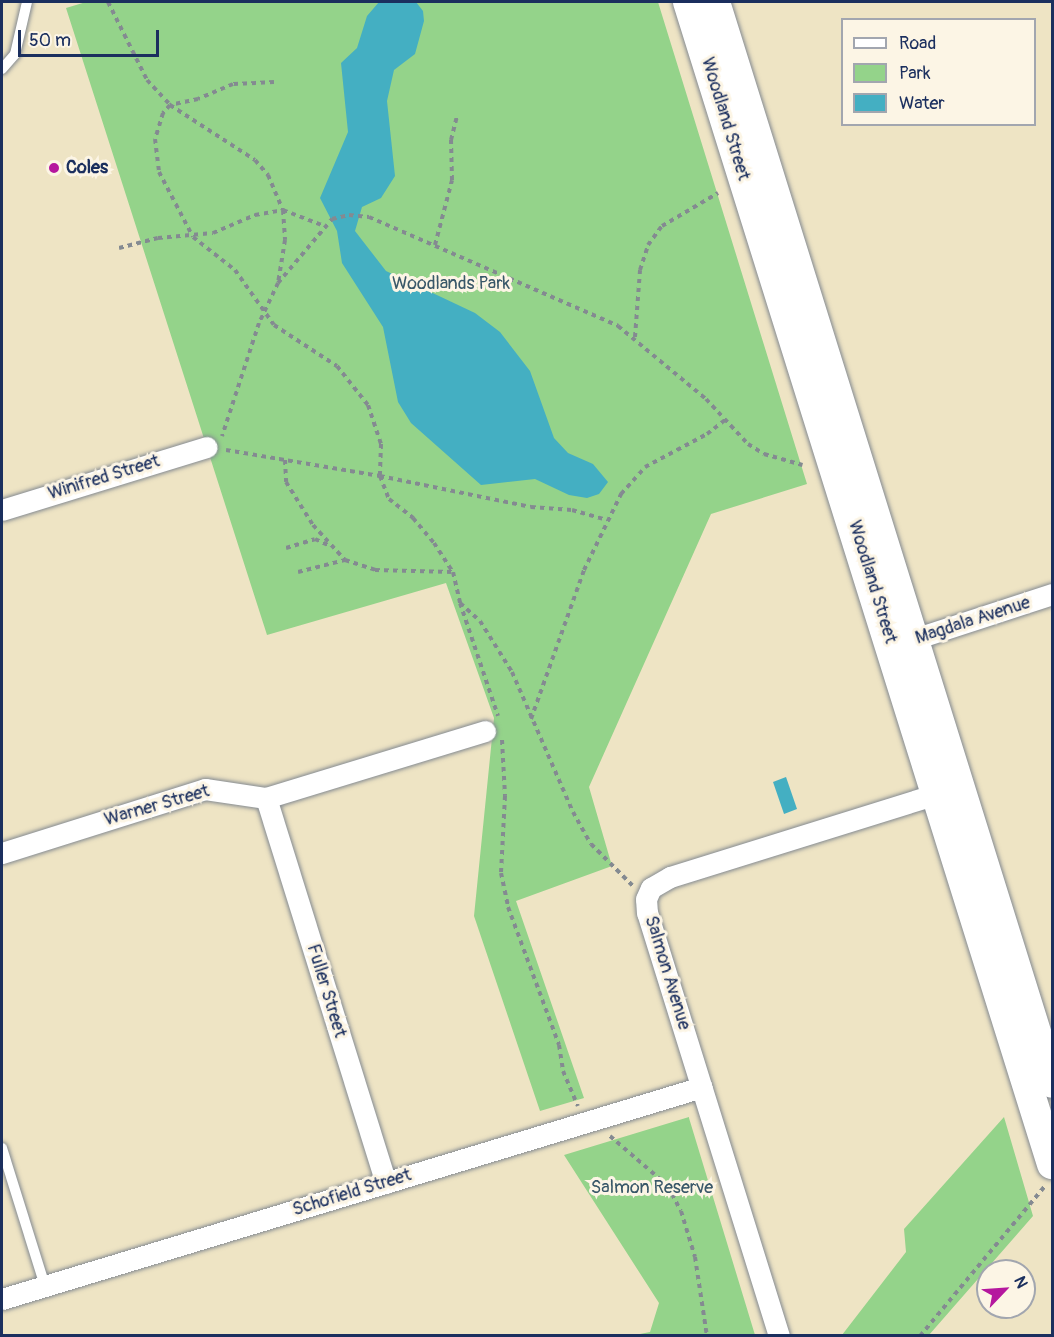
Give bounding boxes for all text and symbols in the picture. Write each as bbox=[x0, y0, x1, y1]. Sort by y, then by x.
scale bar bbox=[21, 18, 162, 56]
legend bbox=[841, 18, 1036, 126]
text: 50 m bbox=[29, 29, 71, 52]
text: Road bbox=[899, 32, 936, 55]
street label: Woodland Street bbox=[696, 55, 754, 183]
text: Park bbox=[899, 62, 931, 85]
text: Water bbox=[899, 92, 945, 115]
place label: Coles bbox=[66, 157, 108, 179]
marker: Coles bbox=[47, 161, 61, 175]
park label: Woodlands Park bbox=[392, 273, 510, 295]
street label: Winifred Street bbox=[46, 451, 162, 505]
street label: Woodland Street bbox=[843, 518, 901, 646]
street label: Magdala Avenue bbox=[913, 592, 1033, 650]
street label: Warner Street bbox=[102, 781, 212, 831]
street label: Salmon Avenue bbox=[639, 913, 695, 1033]
street label: Fuller Street bbox=[302, 942, 350, 1040]
street label: Schofield Street bbox=[290, 1165, 414, 1221]
park label: Salmon Reserve bbox=[591, 1177, 713, 1199]
north arrow bbox=[976, 1259, 1036, 1319]
text: N bbox=[1009, 1273, 1032, 1291]

